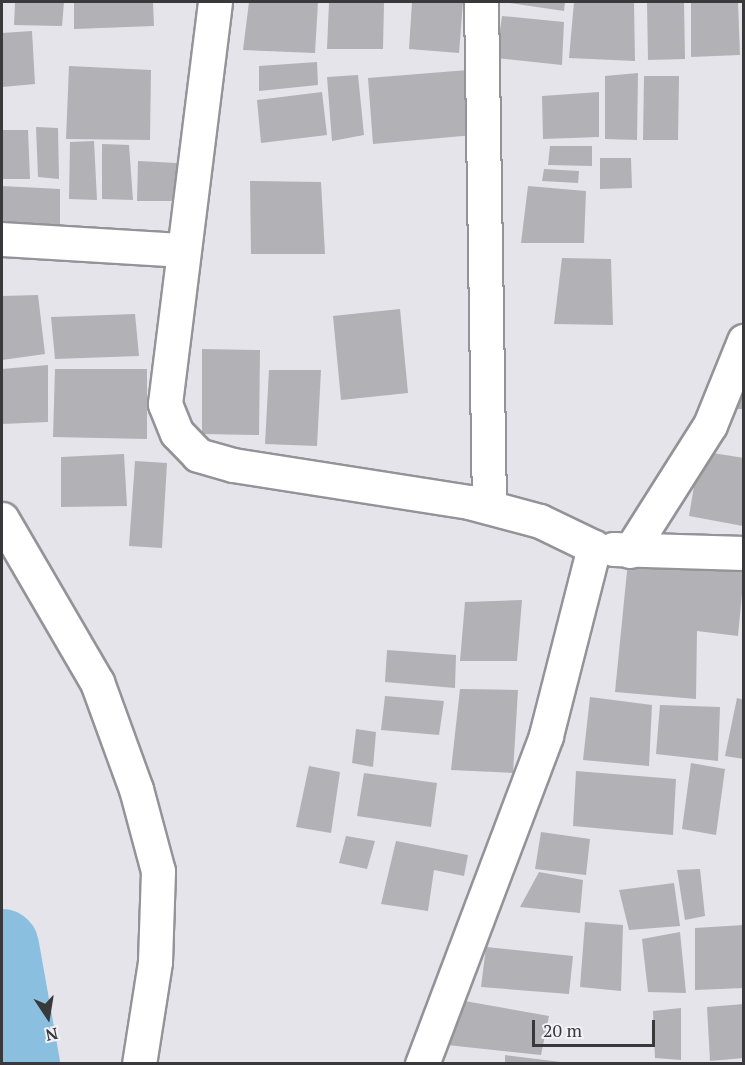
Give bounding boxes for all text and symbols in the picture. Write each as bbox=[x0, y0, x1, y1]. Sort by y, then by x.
north arrow bbox=[18, 987, 78, 1047]
scale bar bbox=[535, 1008, 658, 1046]
text: 20 m bbox=[543, 1018, 582, 1042]
text: N bbox=[44, 1023, 60, 1047]

